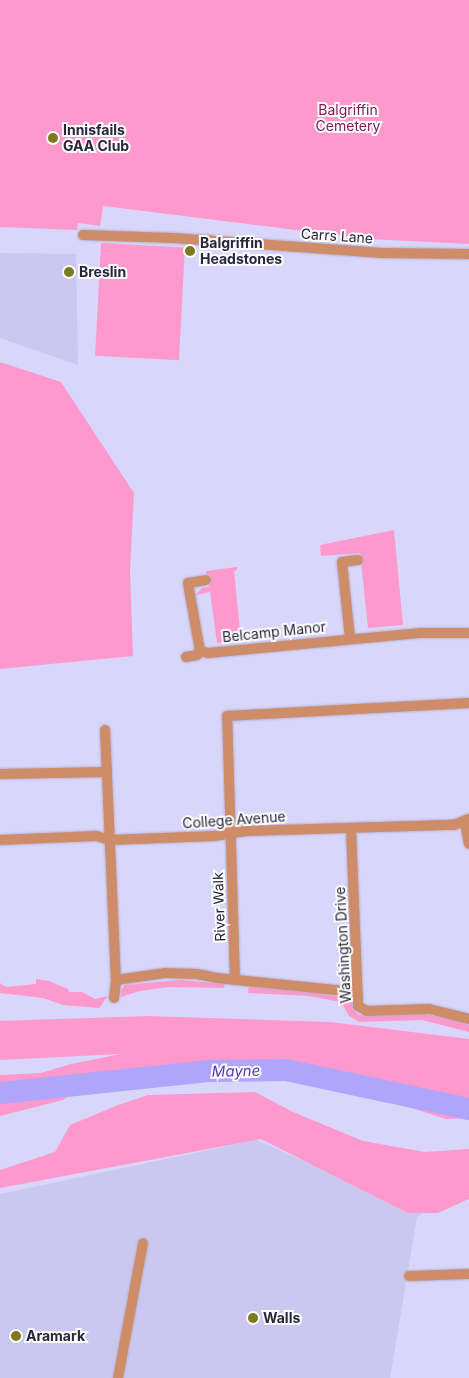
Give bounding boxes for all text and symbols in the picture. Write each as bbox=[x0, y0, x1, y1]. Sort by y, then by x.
park label: Balgriffin Cemetery bbox=[316, 102, 380, 134]
place label: Innisfails GAA Club bbox=[63, 122, 129, 154]
marker: Innisfails GAA Club bbox=[47, 132, 59, 144]
street label: Carrs Lane bbox=[300, 225, 374, 247]
place label: Balgriffin Headstones bbox=[200, 235, 282, 268]
marker: Balgriffin Headstones bbox=[184, 245, 196, 257]
place label: Breslin bbox=[79, 264, 126, 280]
marker: Breslin bbox=[63, 266, 75, 278]
street label: Belcamp Manor bbox=[221, 618, 327, 646]
street label: College Avenue bbox=[182, 808, 286, 832]
street label: River Walk bbox=[209, 872, 229, 942]
street label: Washington Drive bbox=[332, 886, 354, 1004]
water label: Mayne bbox=[212, 1062, 260, 1080]
place label: Walls bbox=[263, 1310, 300, 1326]
marker: Walls bbox=[247, 1312, 259, 1324]
place label: Aramark bbox=[26, 1328, 85, 1344]
marker: Aramark bbox=[10, 1330, 22, 1342]

